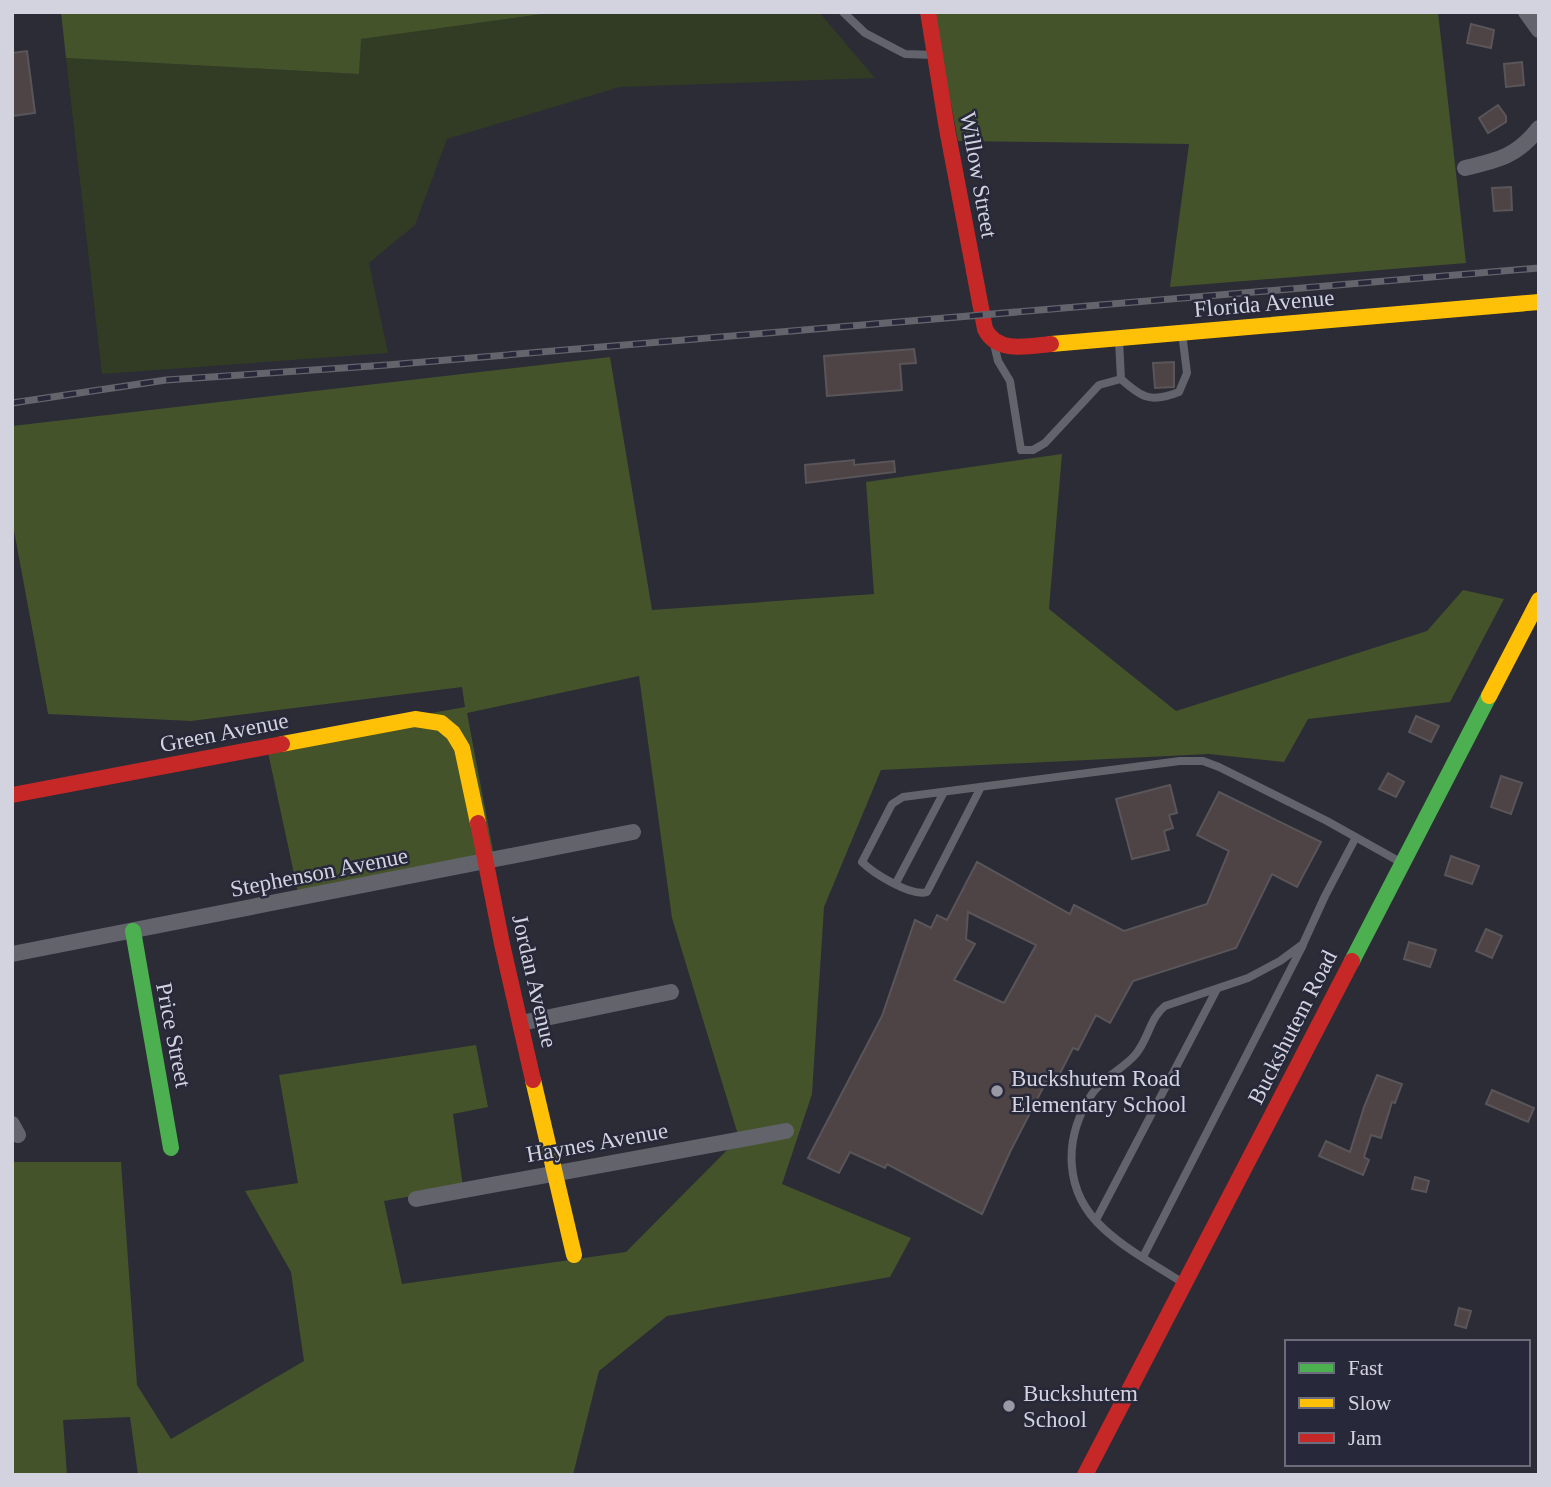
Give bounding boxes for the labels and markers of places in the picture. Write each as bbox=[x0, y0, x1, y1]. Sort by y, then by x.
place label: Buckshutem Road Elementary School bbox=[1011, 1066, 1187, 1117]
marker: Buckshutem Road Elementary School bbox=[989, 1083, 1005, 1099]
place label: Buckshutem School bbox=[1023, 1381, 1138, 1432]
marker: Buckshutem School bbox=[1001, 1398, 1017, 1414]

